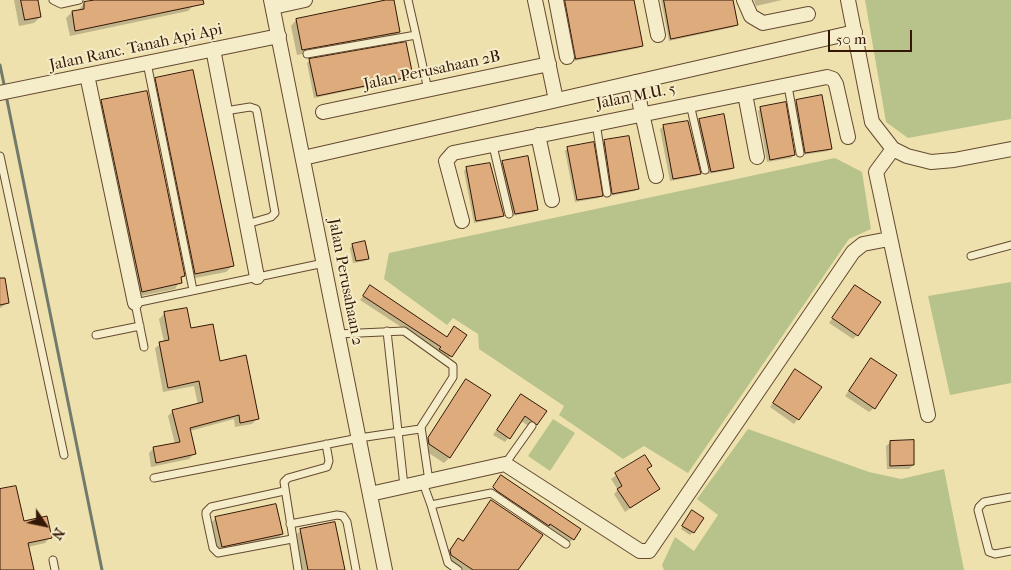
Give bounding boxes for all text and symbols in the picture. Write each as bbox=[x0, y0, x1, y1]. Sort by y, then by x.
street label: Jalan Ranc. Tanah Api Api bbox=[48, 20, 224, 76]
scale bar bbox=[831, 20, 915, 52]
text: 50 m bbox=[836, 30, 866, 48]
street label: Jalan Perusahaan 2B bbox=[362, 47, 502, 95]
street label: Jalan M.U. 5 bbox=[595, 80, 677, 114]
street label: Jalan Perusahaan 2 bbox=[323, 217, 367, 347]
north arrow bbox=[20, 500, 70, 550]
text: N bbox=[48, 525, 68, 543]

